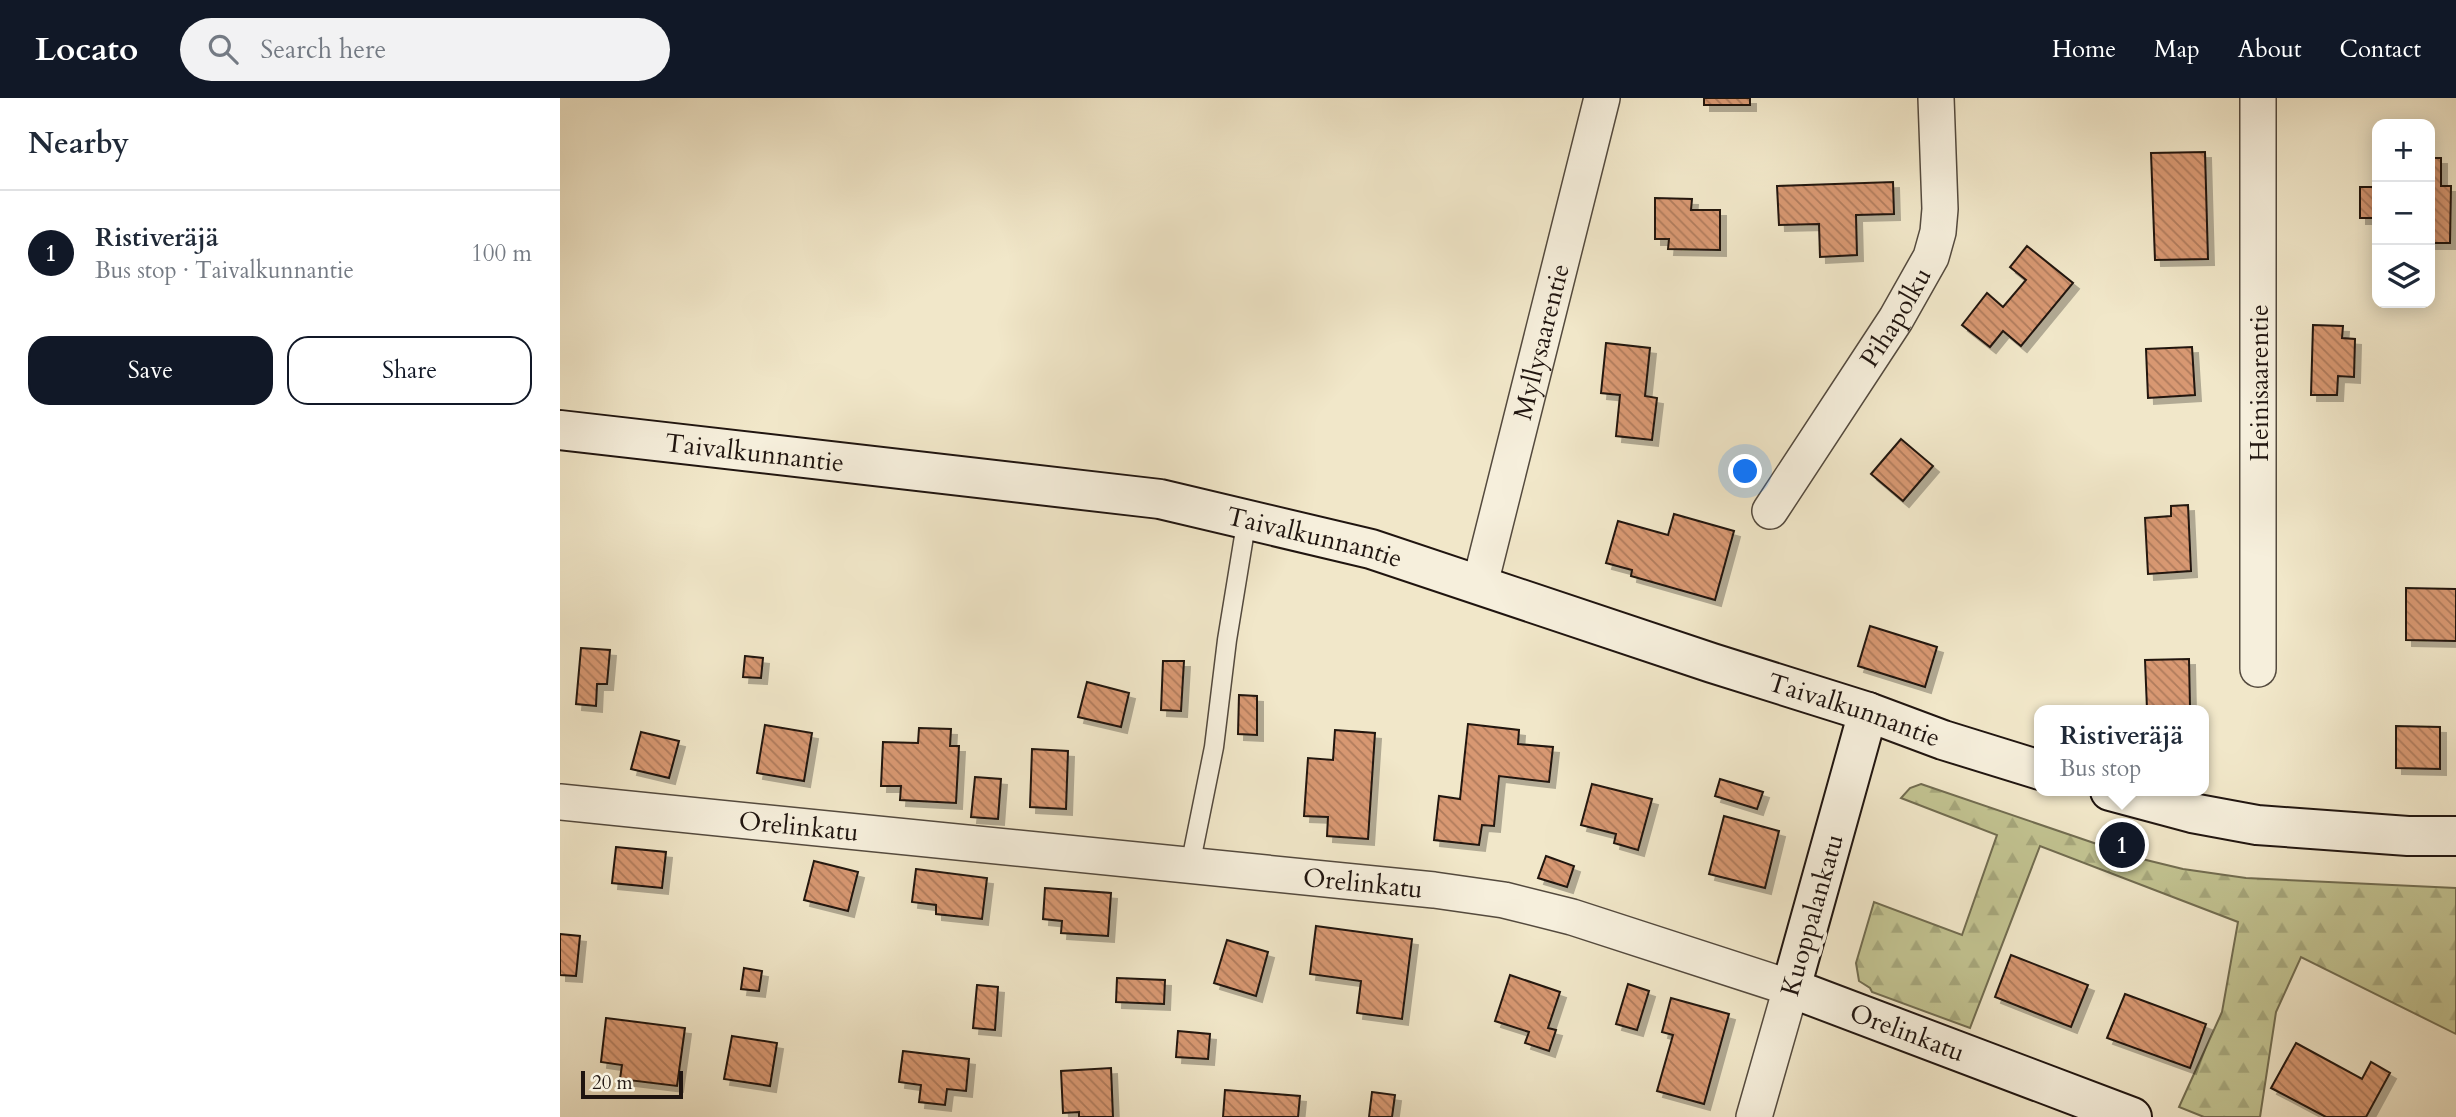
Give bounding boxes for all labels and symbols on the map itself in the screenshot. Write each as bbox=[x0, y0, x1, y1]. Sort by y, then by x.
street label: Myllysaarentie bbox=[1504, 260, 1577, 423]
street label: Pihapolku bbox=[1852, 261, 1939, 374]
street label: Heinisaarentie bbox=[2242, 304, 2277, 462]
street label: Taivalkunnantie bbox=[663, 425, 846, 480]
your location bbox=[1728, 454, 1762, 488]
street label: Taivalkunnantie bbox=[1223, 498, 1407, 576]
street label: Taivalkunnantie bbox=[1764, 664, 1945, 755]
street label: Orelinkatu bbox=[737, 803, 860, 849]
pin: 1 bbox=[2099, 819, 2145, 871]
street label: Kuoppalankatu bbox=[1772, 830, 1852, 1000]
street label: Orelinkatu bbox=[1301, 859, 1424, 906]
street label: Orelinkatu bbox=[1845, 994, 1970, 1070]
scale bar bbox=[581, 1068, 682, 1100]

